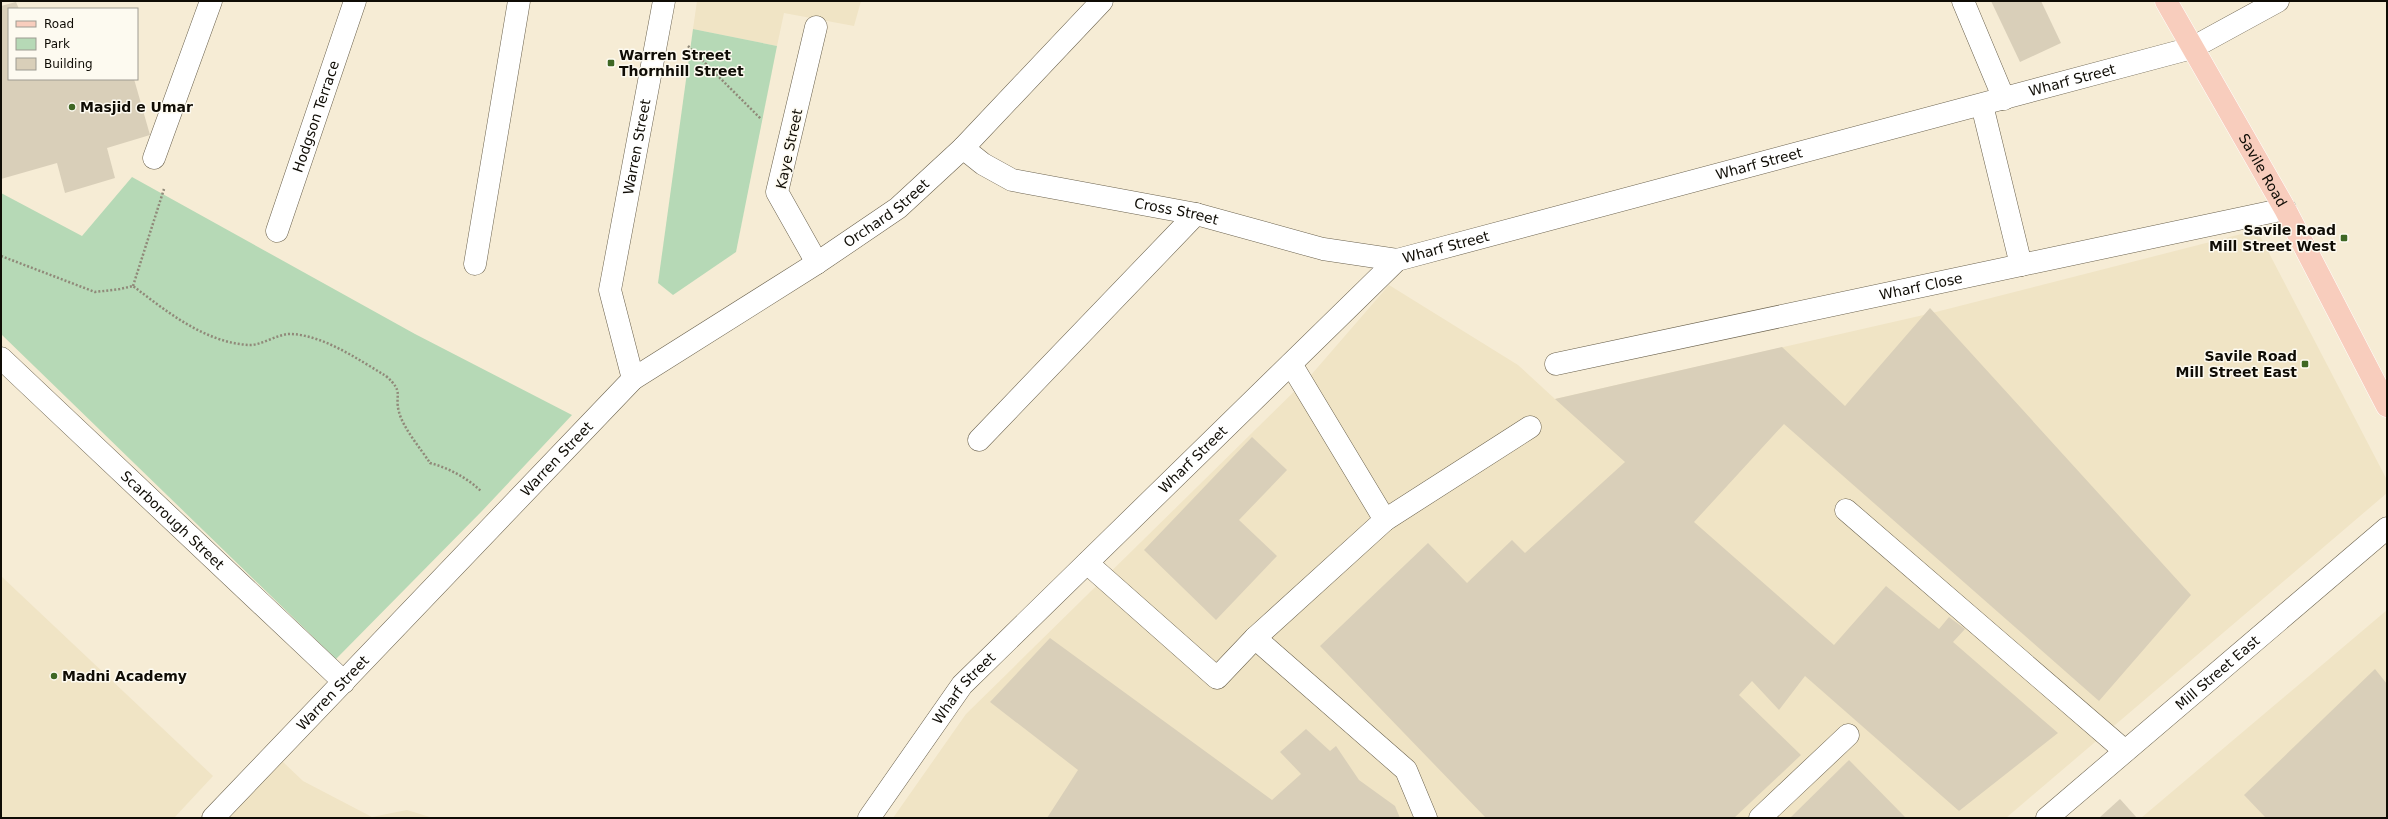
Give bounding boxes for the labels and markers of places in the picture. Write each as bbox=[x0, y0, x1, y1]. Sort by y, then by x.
place label: Warren Street Thornhill Street bbox=[619, 47, 744, 79]
marker: Warren Street Thornhill Street bbox=[606, 58, 616, 68]
place label: Masjid e Umar bbox=[80, 99, 193, 115]
marker: Masjid e Umar bbox=[67, 102, 77, 112]
place label: Savile Road Mill Street West bbox=[2209, 222, 2336, 254]
marker: Savile Road Mill Street West bbox=[2339, 233, 2349, 243]
place label: Savile Road Mill Street East bbox=[2176, 348, 2297, 380]
marker: Savile Road Mill Street East bbox=[2300, 359, 2310, 369]
place label: Madni Academy bbox=[62, 668, 187, 684]
marker: Madni Academy bbox=[49, 671, 59, 681]

